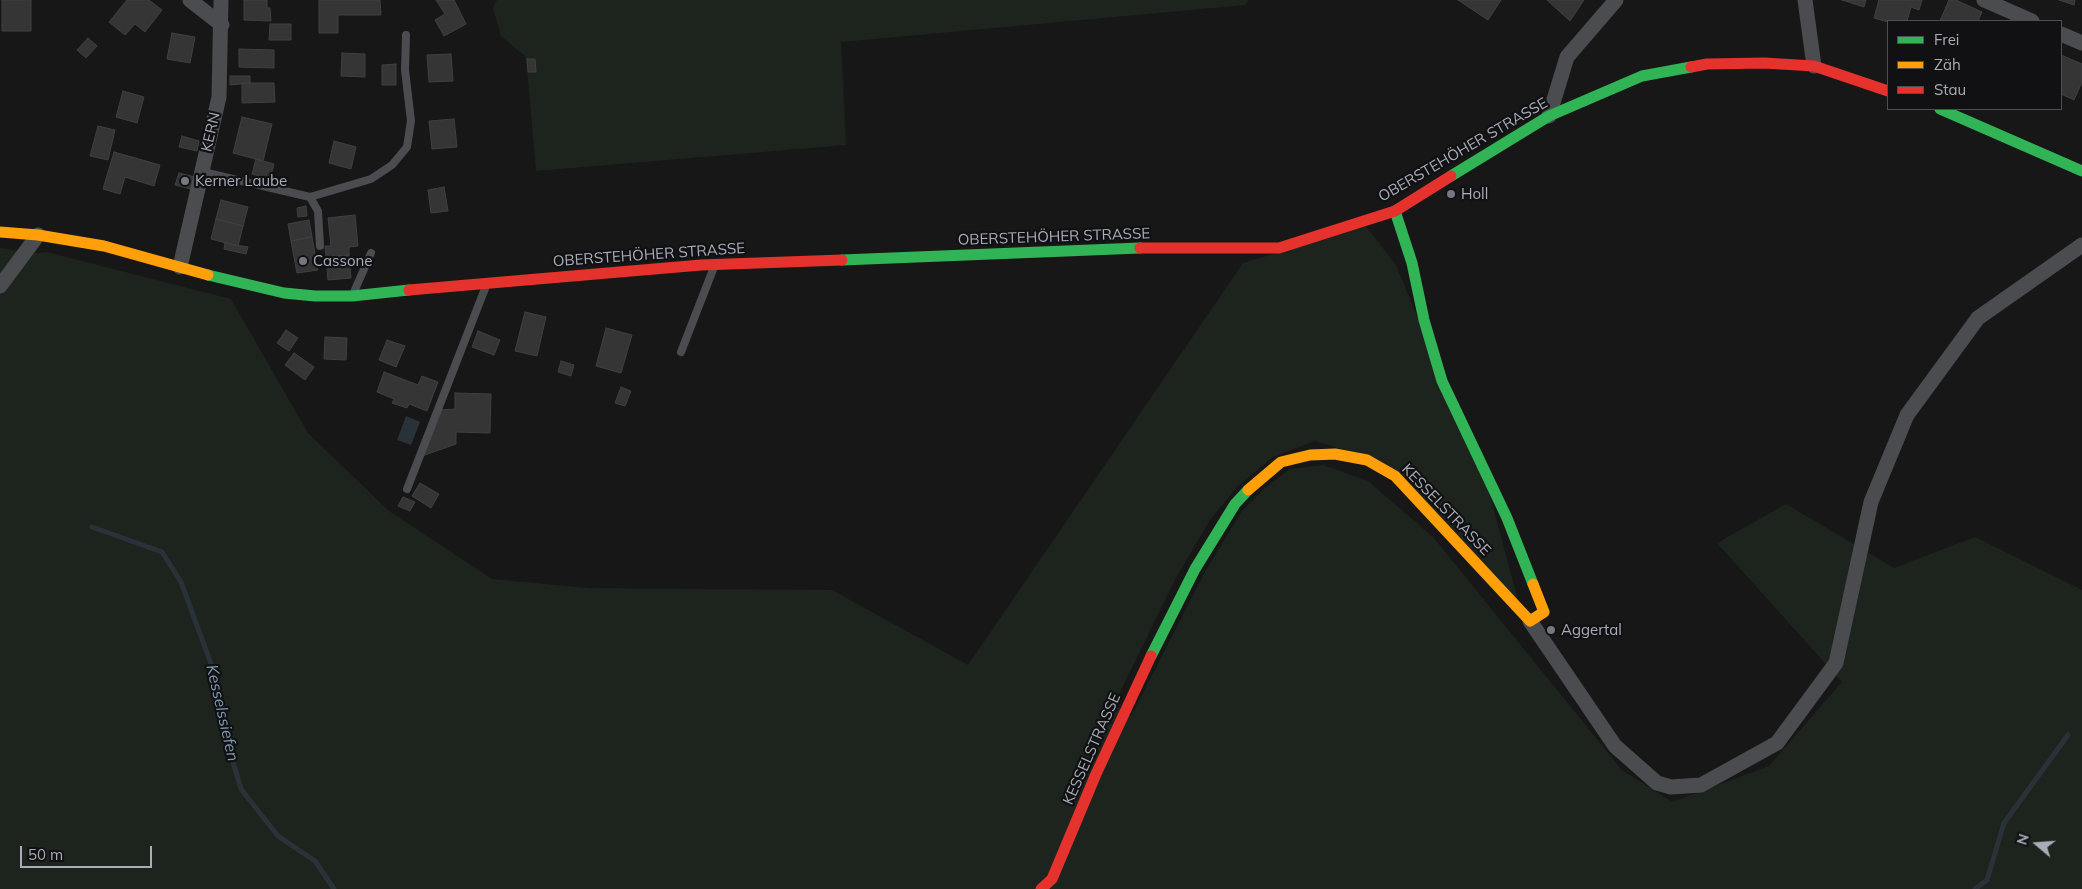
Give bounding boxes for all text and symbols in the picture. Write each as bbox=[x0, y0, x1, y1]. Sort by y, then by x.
legend bbox=[1887, 20, 2062, 110]
text: Frei bbox=[1934, 30, 1959, 49]
text: Zäh bbox=[1934, 55, 1961, 74]
text: Stau bbox=[1934, 80, 1966, 99]
street label: OBERSTEHÖHER STRASSE bbox=[1375, 94, 1551, 206]
street label: KERN bbox=[198, 111, 224, 153]
place label: Kerner Laube bbox=[195, 172, 287, 190]
marker: Kerner Laube bbox=[179, 175, 191, 187]
place label: Holl bbox=[1461, 185, 1488, 203]
marker: Holl bbox=[1445, 188, 1457, 200]
street label: OBERSTEHÖHER STRASSE bbox=[958, 225, 1150, 249]
street label: OBERSTEHÖHER STRASSE bbox=[552, 239, 746, 271]
place label: Cassone bbox=[313, 252, 372, 270]
marker: Cassone bbox=[297, 255, 309, 267]
street label: KESSELSTRASSE bbox=[1398, 460, 1494, 560]
place label: Aggertal bbox=[1561, 621, 1622, 639]
marker: Aggertal bbox=[1545, 624, 1557, 636]
water label: Kesselssiefen bbox=[202, 663, 242, 763]
street label: KESSELSTRASSE bbox=[1059, 690, 1125, 808]
north arrow bbox=[2012, 819, 2062, 869]
text: N bbox=[2013, 832, 2033, 847]
scale bar bbox=[22, 836, 155, 868]
text: 50 m bbox=[28, 845, 63, 864]

